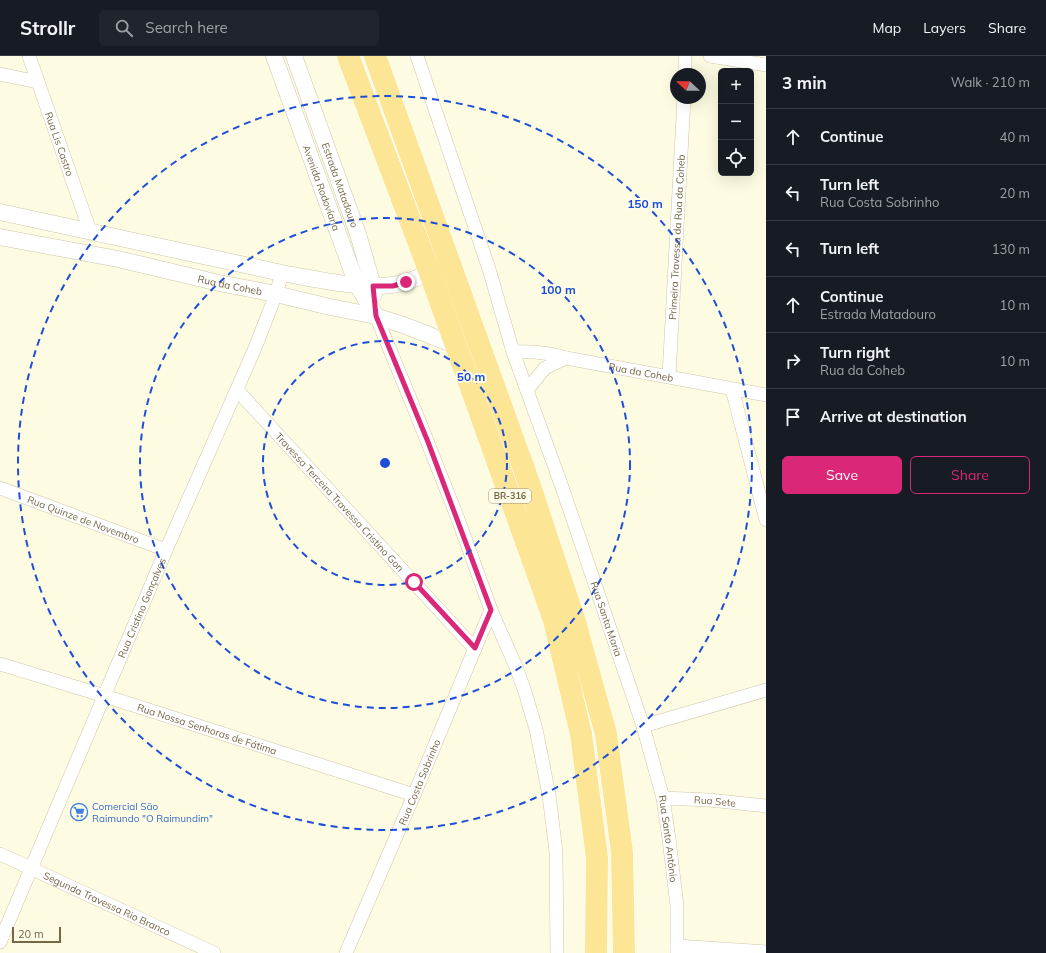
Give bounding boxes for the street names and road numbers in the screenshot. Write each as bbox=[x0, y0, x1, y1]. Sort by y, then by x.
street label: Rua Lis Castro bbox=[42, 110, 76, 178]
street label: Estrada Matadouro bbox=[319, 141, 361, 230]
street label: Avenida Rodovíaria bbox=[300, 143, 343, 233]
street label: Primeira Travessa da Rua da Coheb bbox=[666, 154, 688, 320]
street label: Rua da Coheb bbox=[196, 272, 263, 298]
street label: Rua da Coheb bbox=[608, 360, 674, 385]
street label: Travessa Terceira Travessa Cristino Gon bbox=[272, 430, 407, 575]
road number: BR-316 bbox=[489, 489, 531, 503]
street label: Rua Quinze de Novembro bbox=[26, 493, 141, 546]
street label: Rua Cristino Gonçalves bbox=[115, 556, 169, 660]
street label: Rua Santa Maria bbox=[587, 580, 625, 658]
street label: Rua Nossa Senhoras de Fátima bbox=[136, 701, 278, 758]
street label: Rua Costa Sobrinho bbox=[396, 737, 444, 827]
street label: Rua Sete bbox=[694, 793, 736, 810]
street label: Rua Santo Antônio bbox=[656, 794, 680, 883]
street label: Segunda Travessa Rio Branco bbox=[41, 869, 173, 939]

